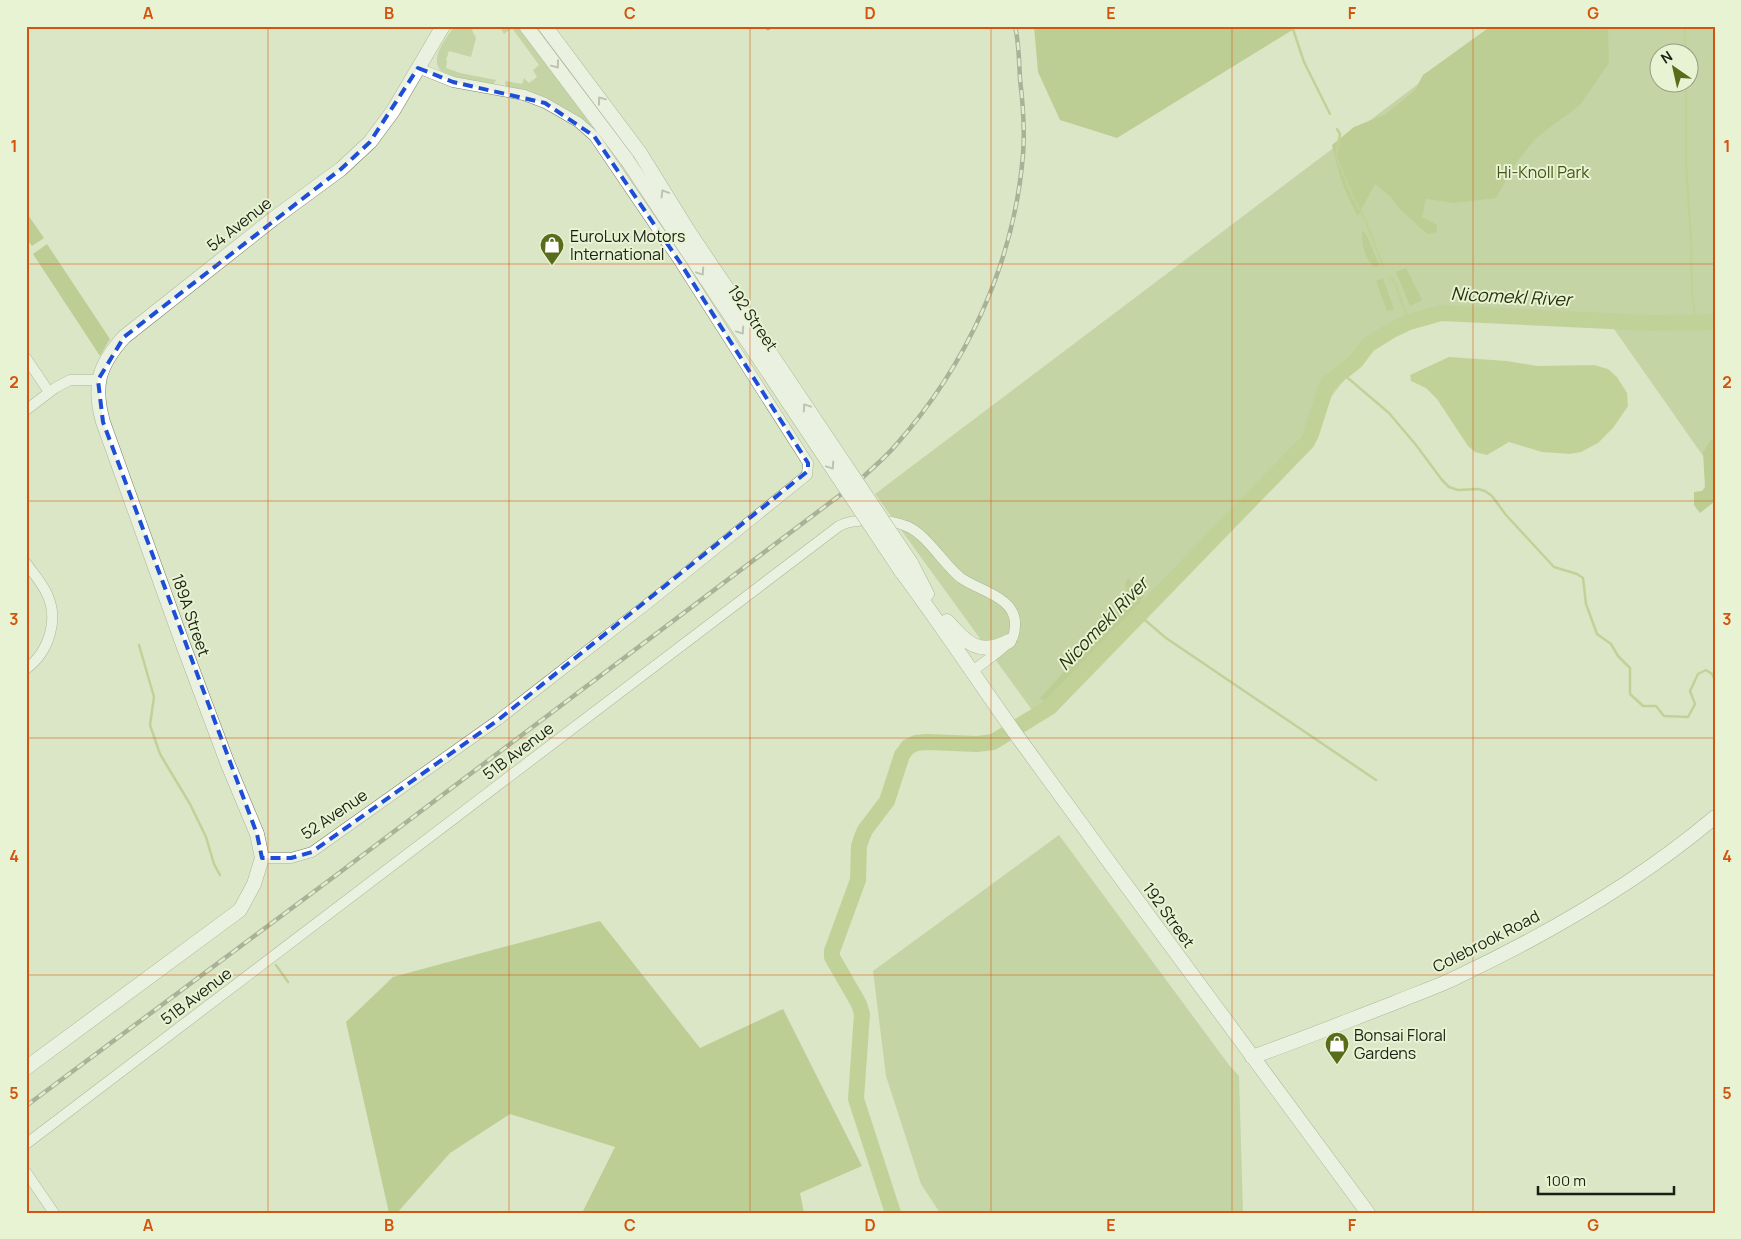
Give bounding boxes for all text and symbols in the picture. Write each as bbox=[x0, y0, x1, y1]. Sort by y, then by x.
text: A bbox=[143, 2, 154, 24]
text: B bbox=[384, 2, 394, 24]
text: C bbox=[624, 2, 636, 24]
text: D bbox=[864, 2, 876, 24]
text: E bbox=[1106, 2, 1116, 24]
text: F bbox=[1348, 2, 1357, 24]
text: G bbox=[1587, 2, 1599, 24]
north arrow bbox=[1648, 42, 1698, 92]
text: N bbox=[1657, 46, 1676, 67]
one-way arrow bbox=[550, 59, 558, 68]
one-way arrow bbox=[598, 97, 606, 106]
text: 1 bbox=[10, 135, 18, 157]
text: 1 bbox=[1723, 135, 1731, 157]
park label: Hi-Knoll Park bbox=[1497, 161, 1590, 183]
one-way arrow bbox=[661, 189, 671, 198]
street label: 54 Avenue bbox=[202, 192, 276, 256]
place label: EuroLux Motors International bbox=[570, 225, 685, 265]
shop icon: EuroLux Motors International bbox=[539, 232, 565, 266]
one-way arrow bbox=[695, 266, 704, 275]
street label: 192 Street bbox=[723, 281, 783, 355]
water label: Nicomekl River bbox=[1450, 281, 1574, 311]
one-way arrow bbox=[735, 325, 744, 335]
text: 2 bbox=[9, 371, 19, 393]
text: 2 bbox=[1722, 371, 1732, 393]
one-way arrow bbox=[803, 403, 812, 412]
one-way arrow bbox=[825, 461, 835, 470]
water label: Nicomekl River bbox=[1052, 570, 1155, 675]
street label: 189A Street bbox=[167, 571, 215, 659]
text: 3 bbox=[9, 608, 19, 630]
text: 3 bbox=[1722, 608, 1732, 630]
street label: 51B Avenue bbox=[478, 717, 558, 785]
street label: 52 Avenue bbox=[296, 784, 372, 844]
text: 4 bbox=[9, 845, 19, 867]
text: 4 bbox=[1722, 845, 1732, 867]
street label: 192 Street bbox=[1138, 878, 1200, 952]
street label: Colebrook Road bbox=[1429, 905, 1543, 977]
street label: 51B Avenue bbox=[156, 962, 236, 1030]
place label: Bonsai Floral Gardens bbox=[1354, 1024, 1446, 1064]
shop icon: Bonsai Floral Gardens bbox=[1324, 1031, 1350, 1065]
text: 5 bbox=[9, 1082, 19, 1104]
text: 5 bbox=[1722, 1082, 1732, 1104]
scale bar bbox=[1538, 1164, 1675, 1196]
text: 100 m bbox=[1546, 1170, 1586, 1191]
text: A bbox=[143, 1214, 154, 1236]
text: B bbox=[384, 1214, 394, 1236]
text: C bbox=[624, 1214, 636, 1236]
text: D bbox=[864, 1214, 876, 1236]
text: E bbox=[1106, 1214, 1116, 1236]
text: F bbox=[1348, 1214, 1357, 1236]
text: G bbox=[1587, 1214, 1599, 1236]

